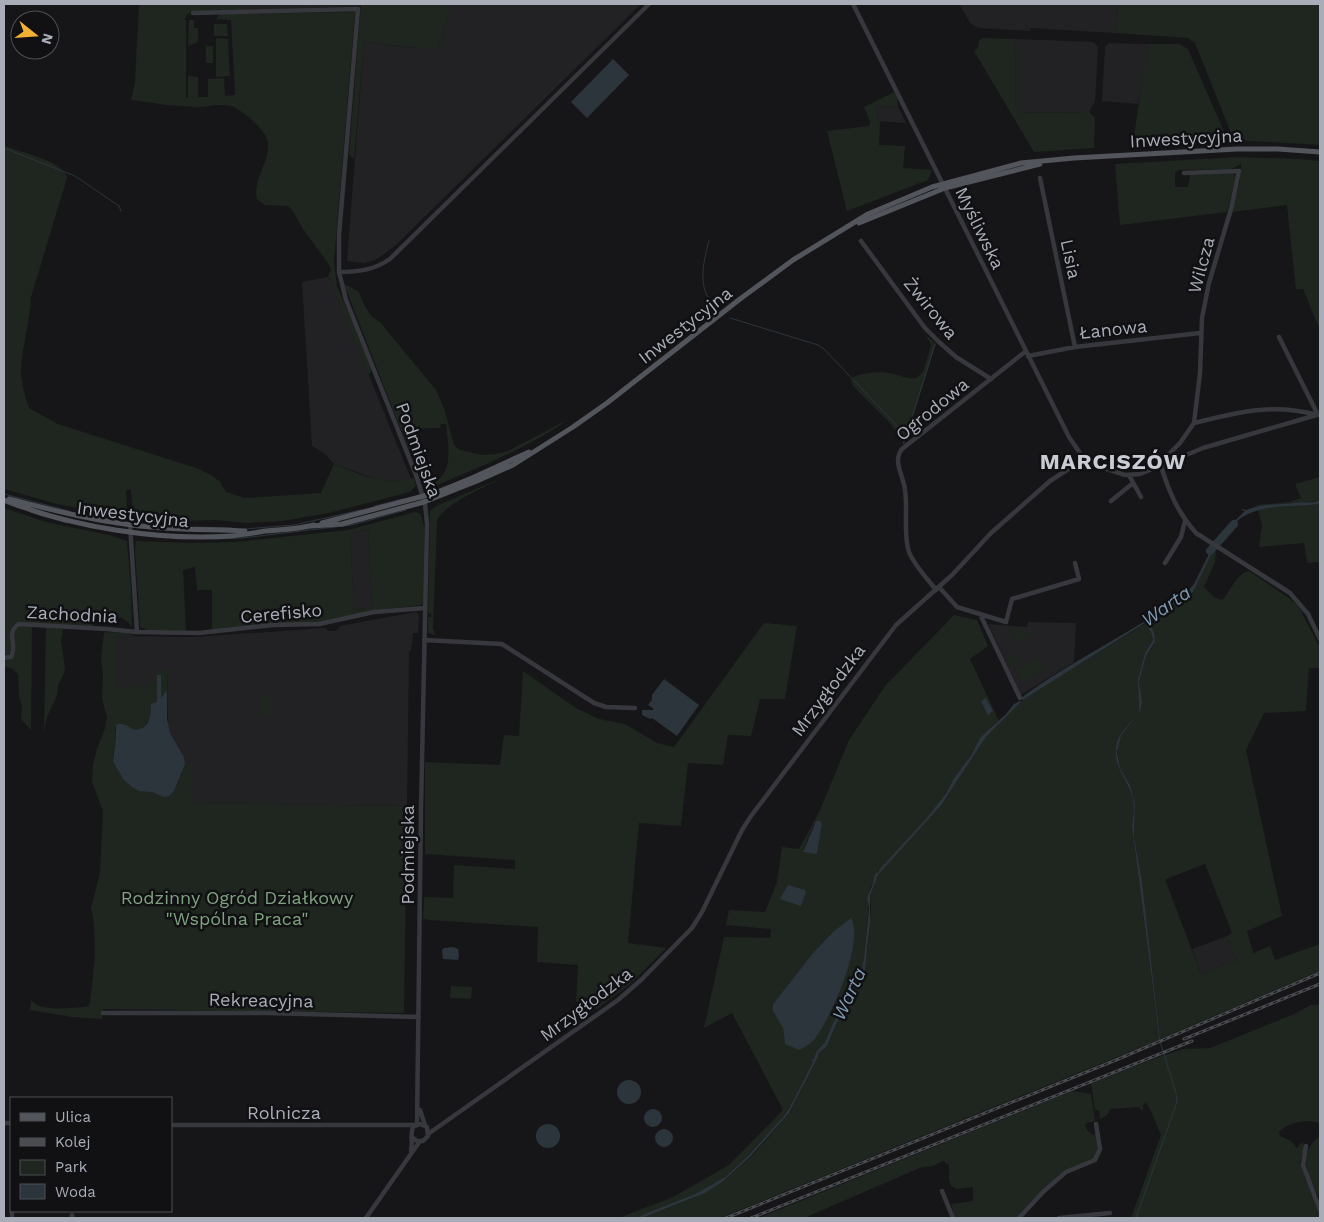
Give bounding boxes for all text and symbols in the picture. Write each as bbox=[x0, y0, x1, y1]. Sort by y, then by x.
north arrow bbox=[10, 10, 60, 60]
text: N bbox=[38, 32, 57, 46]
street label: Inwestycyjna bbox=[1129, 125, 1243, 151]
street label: Myśliwska bbox=[951, 184, 1009, 272]
street label: Wilcza bbox=[1183, 235, 1219, 295]
street label: Lisia bbox=[1057, 237, 1085, 281]
street label: Żwirowa bbox=[900, 273, 962, 343]
street label: Inwestycyjna bbox=[634, 282, 736, 368]
street label: Łanowa bbox=[1078, 315, 1148, 343]
street label: Ogrodowa bbox=[891, 373, 973, 445]
street label: Podmiejska bbox=[392, 400, 446, 500]
district label: MARCISZÓW bbox=[1040, 449, 1186, 474]
street label: Inwestycyjna bbox=[76, 497, 190, 531]
water label: Warta bbox=[1137, 581, 1195, 631]
street label: Cerefisko bbox=[239, 599, 323, 627]
street label: Zachodnia bbox=[26, 601, 118, 627]
street label: Mrzygłodzka bbox=[787, 640, 869, 740]
street label: Podmiejska bbox=[397, 805, 418, 905]
park label: Rodzinny Ogród Działkowy "Wspólna Praca" bbox=[121, 887, 354, 929]
street label: Mrzygłodzka bbox=[536, 963, 636, 1045]
water label: Warta bbox=[827, 964, 871, 1024]
street label: Rekreacyjna bbox=[208, 989, 314, 1011]
legend bbox=[10, 1097, 172, 1212]
street label: Rolnicza bbox=[247, 1102, 321, 1123]
text: Ulica bbox=[55, 1108, 92, 1126]
text: Kolej bbox=[55, 1133, 90, 1151]
text: Park bbox=[55, 1158, 88, 1176]
text: Woda bbox=[55, 1183, 96, 1201]

